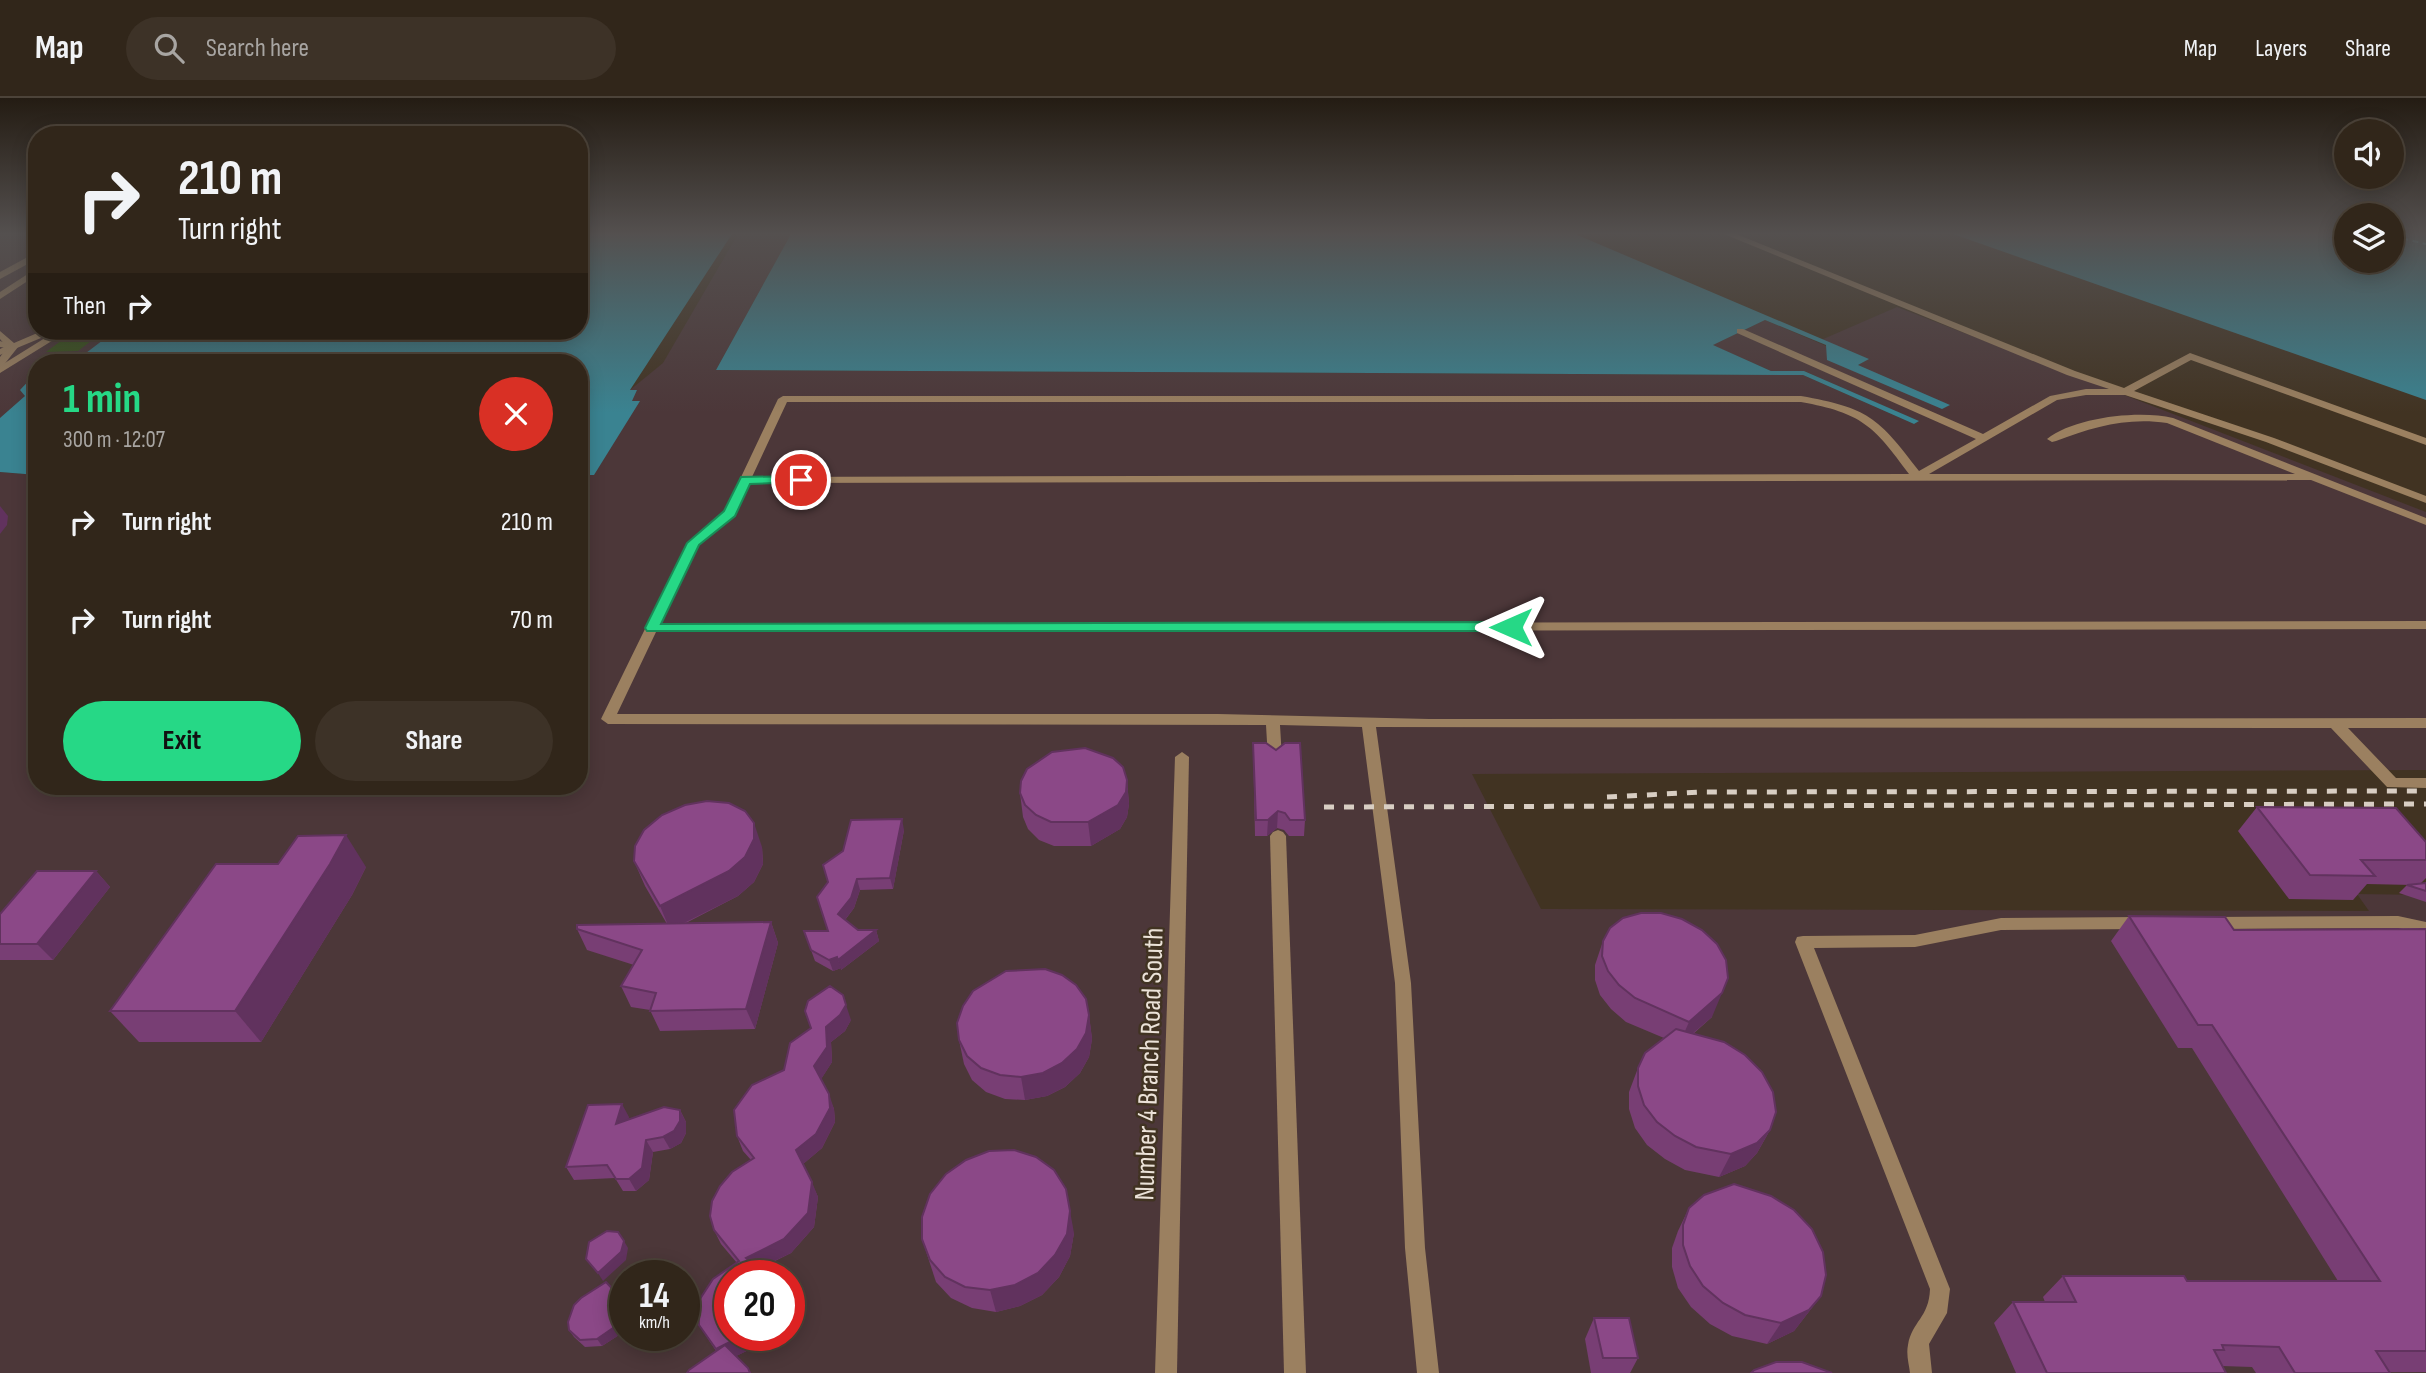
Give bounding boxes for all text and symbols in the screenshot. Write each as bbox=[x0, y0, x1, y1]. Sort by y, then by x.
search box bbox=[126, 17, 616, 80]
text: Map bbox=[35, 28, 84, 68]
icon: search bbox=[150, 29, 188, 67]
text: Search here bbox=[206, 33, 309, 64]
text: Map bbox=[2184, 34, 2217, 63]
text: Layers bbox=[2255, 34, 2307, 63]
text: Share bbox=[2345, 34, 2391, 63]
map controls bbox=[2334, 119, 2404, 273]
button: sound bbox=[2334, 119, 2404, 189]
text: 210 m bbox=[178, 150, 282, 209]
icon: right bbox=[63, 154, 154, 245]
button: layers bbox=[2334, 203, 2404, 273]
text: Turn right bbox=[178, 210, 282, 249]
icon: right bbox=[120, 287, 158, 325]
text: Then bbox=[63, 291, 106, 322]
text: 1 min bbox=[63, 374, 141, 425]
button: close bbox=[479, 377, 553, 451]
text: 300 m · 12:07 bbox=[63, 426, 165, 454]
pin bbox=[771, 450, 831, 510]
icon: arrive bbox=[782, 461, 820, 499]
icon: right bbox=[63, 503, 101, 541]
text: Turn right bbox=[122, 507, 211, 538]
text: 210 m bbox=[501, 507, 553, 538]
position arrow bbox=[1474, 590, 1548, 664]
icon: right bbox=[63, 601, 101, 639]
text: Turn right bbox=[122, 605, 211, 636]
text: 70 m bbox=[510, 605, 553, 636]
button: Exit bbox=[63, 701, 301, 781]
button: Share bbox=[315, 701, 553, 781]
street label: Number 4 Branch Road South bbox=[1128, 927, 1171, 1201]
speed limit sign: 20 bbox=[714, 1260, 805, 1351]
text: 14 bbox=[639, 1275, 670, 1318]
text: km/h bbox=[639, 1312, 670, 1333]

